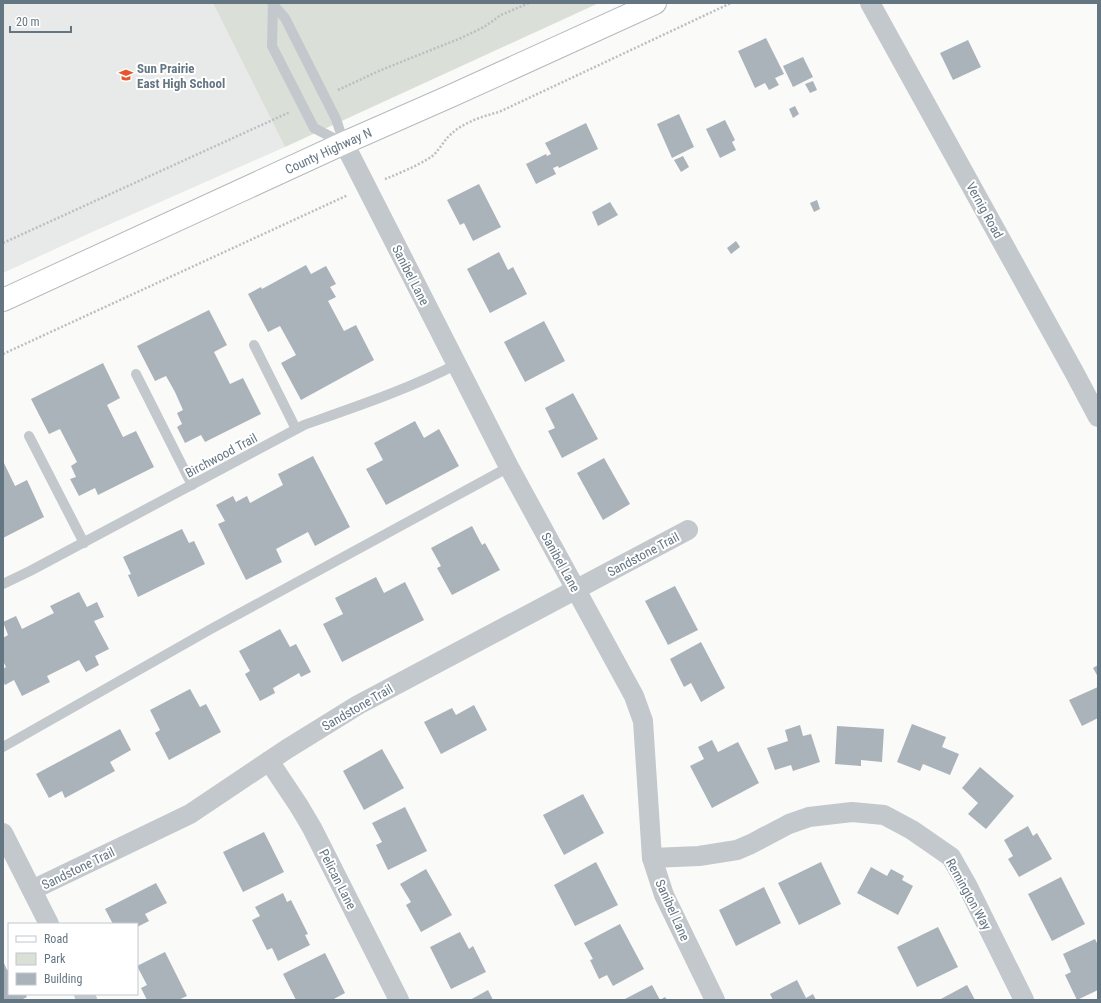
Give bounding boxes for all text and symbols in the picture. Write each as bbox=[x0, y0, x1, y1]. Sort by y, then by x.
scale bar bbox=[10, 8, 71, 34]
text: 20 m bbox=[16, 15, 40, 29]
place label: Sun Prairie East High School bbox=[137, 61, 225, 91]
school or university icon: Sun Prairie East High School bbox=[118, 67, 134, 83]
street label: County Highway N bbox=[283, 125, 374, 177]
street label: Vernig Road bbox=[963, 180, 1006, 241]
street label: Sanibel Lane bbox=[389, 243, 432, 308]
street label: Birchwood Trail bbox=[183, 430, 260, 481]
street label: Sandstone Trail bbox=[605, 529, 682, 580]
street label: Sanibel Lane bbox=[538, 530, 583, 595]
street label: Sandstone Trail bbox=[319, 681, 395, 734]
street label: Sandstone Trail bbox=[39, 844, 117, 893]
street label: Pelican Lane bbox=[316, 847, 359, 912]
street label: Remington Way bbox=[943, 856, 995, 933]
street label: Sanibel Lane bbox=[652, 877, 693, 943]
legend bbox=[8, 923, 138, 995]
text: Road bbox=[44, 932, 68, 946]
text: Park bbox=[44, 952, 66, 966]
text: Building bbox=[44, 972, 82, 986]

